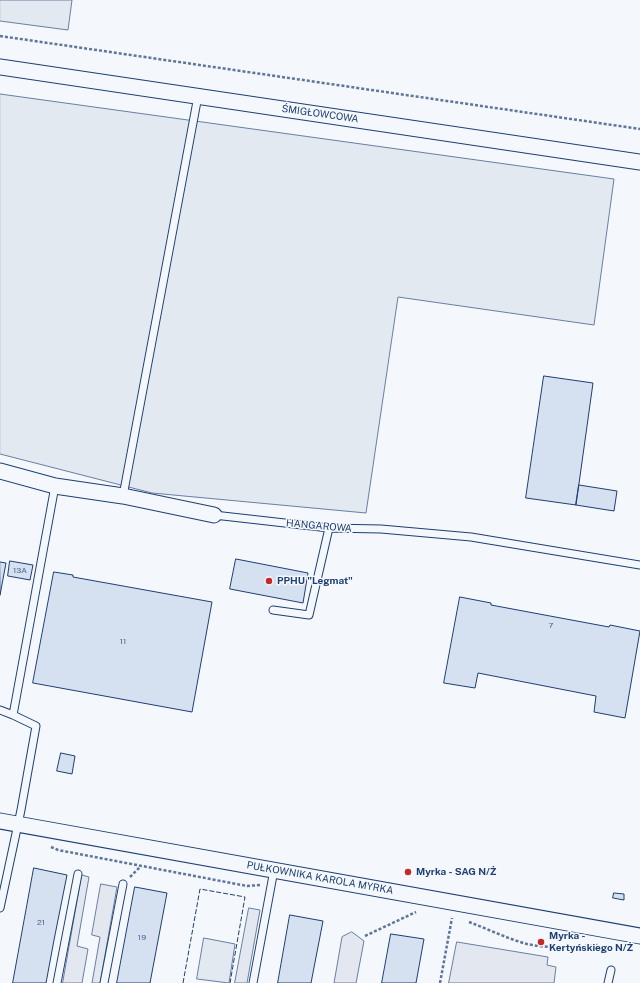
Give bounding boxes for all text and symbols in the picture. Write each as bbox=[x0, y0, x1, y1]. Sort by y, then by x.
street label: ŚMIGŁOWCOWA bbox=[281, 103, 359, 125]
street label: HANGAROWA bbox=[286, 517, 352, 535]
house number: 13A bbox=[13, 566, 27, 576]
place label: PPHU "Legmat" bbox=[277, 575, 353, 587]
marker: PPHU "Legmat" bbox=[264, 576, 274, 586]
house number: 7 bbox=[549, 621, 553, 631]
house number: 11 bbox=[120, 637, 126, 647]
street label: PUŁKOWNIKA KAROLA MYRKA bbox=[246, 859, 394, 897]
place label: Myrka - SAG N/Ż bbox=[416, 866, 497, 878]
marker: Myrka - SAG N/Ż bbox=[403, 867, 413, 877]
house number: 21 bbox=[37, 918, 45, 928]
place label: Myrka - Kertyńskiego N/Ż bbox=[549, 930, 633, 954]
house number: 19 bbox=[138, 933, 146, 943]
marker: Myrka - Kertyńskiego N/Ż bbox=[536, 937, 546, 947]

